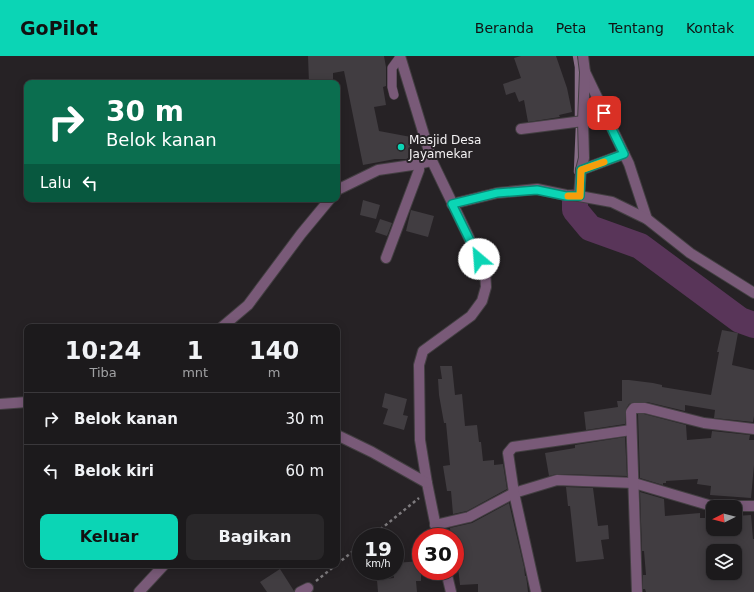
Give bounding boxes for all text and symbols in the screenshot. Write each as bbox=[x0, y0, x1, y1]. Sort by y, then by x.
text: GoPilot bbox=[20, 17, 98, 39]
text: Beranda bbox=[475, 20, 534, 36]
text: Peta bbox=[556, 20, 586, 36]
text: Tentang bbox=[608, 20, 664, 36]
text: Kontak bbox=[686, 20, 734, 36]
text: 30 m bbox=[106, 95, 184, 128]
icon: right bbox=[40, 96, 92, 148]
pin bbox=[587, 96, 621, 130]
icon: arrive bbox=[593, 102, 615, 124]
text: Belok kanan bbox=[106, 129, 217, 150]
place label: Masjid Desa Jayamekar bbox=[408, 133, 481, 161]
marker: Masjid Desa Jayamekar bbox=[396, 142, 406, 152]
icon: left bbox=[79, 172, 101, 194]
text: Lalu bbox=[40, 174, 71, 192]
position arrow bbox=[458, 238, 500, 280]
text: 10:24 bbox=[65, 337, 141, 365]
text: 1 bbox=[187, 337, 203, 365]
text: 140 bbox=[249, 337, 299, 365]
text: Tiba bbox=[89, 365, 117, 380]
text: mnt bbox=[182, 365, 208, 380]
text: m bbox=[268, 365, 280, 380]
icon: right bbox=[40, 408, 62, 430]
text: Belok kanan bbox=[74, 410, 178, 428]
text: 30 m bbox=[286, 410, 324, 428]
icon: left bbox=[40, 460, 62, 482]
text: Belok kiri bbox=[74, 462, 154, 480]
text: 60 m bbox=[286, 462, 324, 480]
north arrow bbox=[706, 500, 742, 536]
map controls bbox=[706, 500, 742, 580]
button: Keluar bbox=[40, 514, 178, 560]
button: Bagikan bbox=[186, 514, 324, 560]
speed limit sign: 30 bbox=[412, 528, 464, 580]
text: 19 bbox=[364, 537, 392, 561]
button: layers bbox=[706, 544, 742, 580]
text: km/h bbox=[365, 558, 391, 569]

